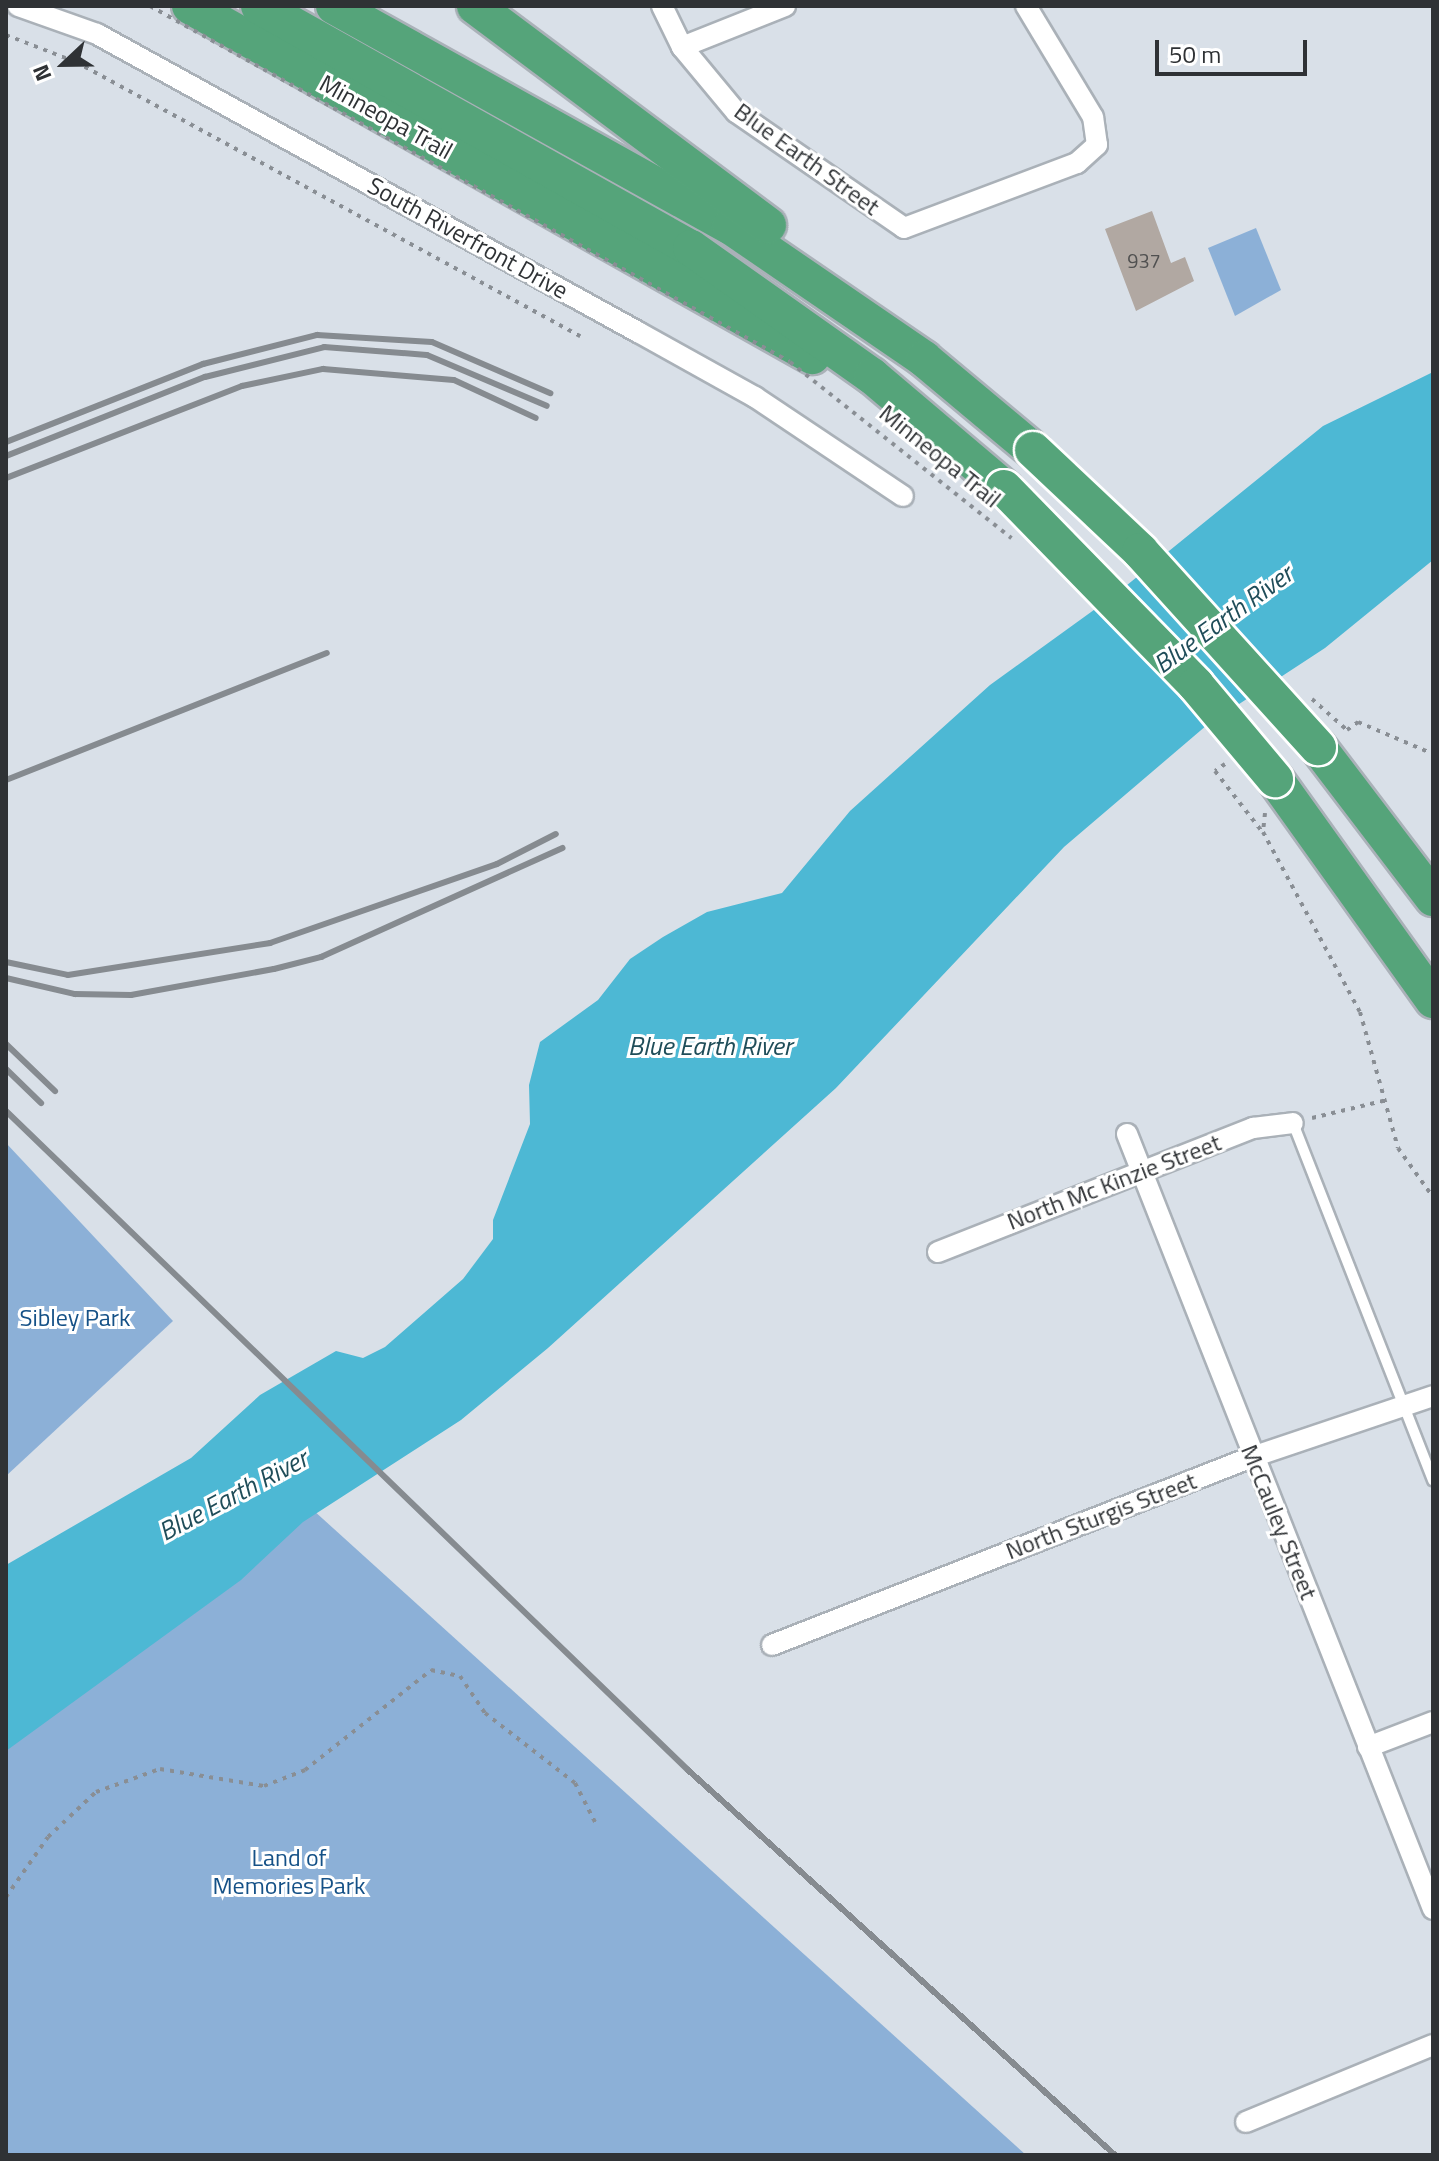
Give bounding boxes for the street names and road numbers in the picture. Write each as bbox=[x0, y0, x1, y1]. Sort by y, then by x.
street label: Minneopa Trail bbox=[314, 69, 458, 165]
street label: Blue Earth Street bbox=[729, 97, 885, 221]
street label: South Riverfront Drive bbox=[363, 171, 573, 305]
street label: Minneopa Trail bbox=[874, 398, 1006, 514]
street label: North Mc Kinzie Street bbox=[1003, 1128, 1225, 1236]
street label: McCauley Street bbox=[1235, 1440, 1323, 1604]
street label: North Sturgis Street bbox=[1002, 1466, 1200, 1566]

